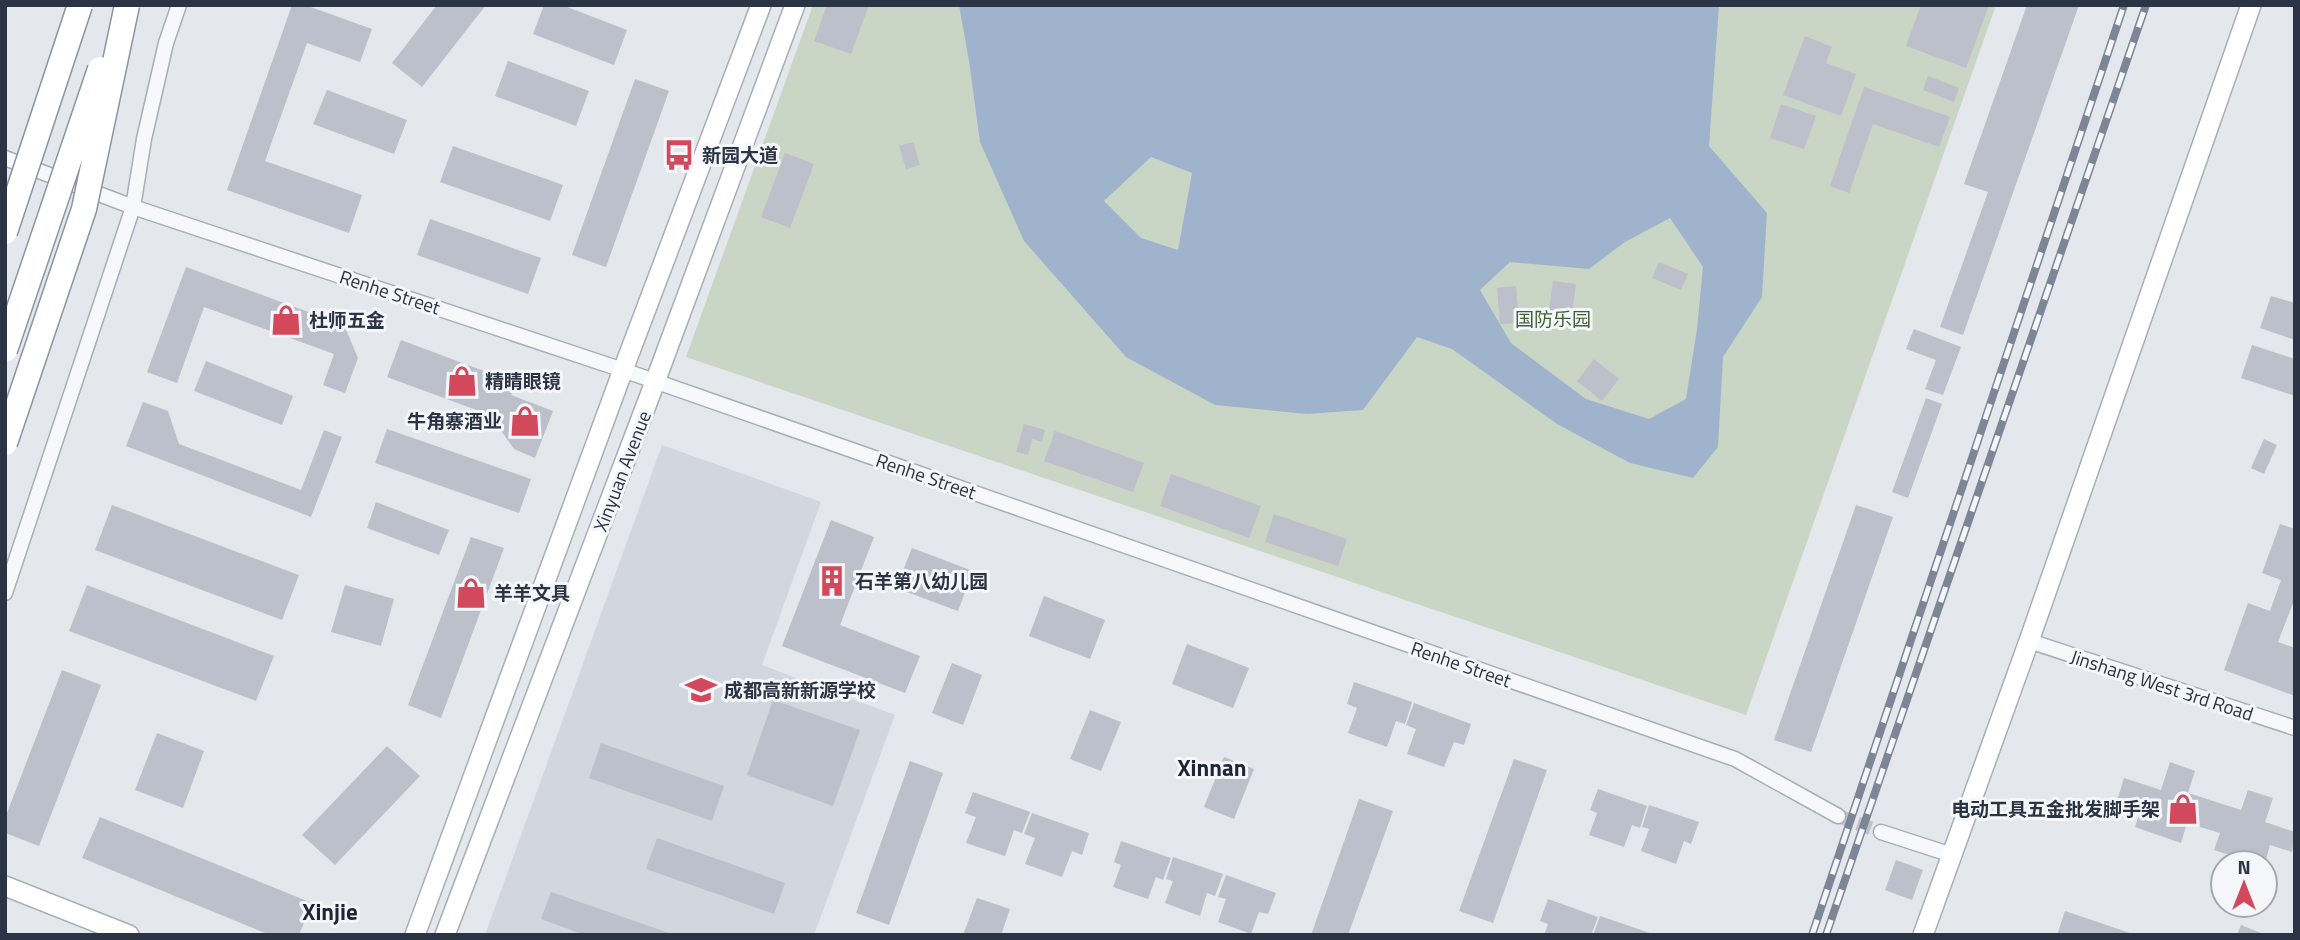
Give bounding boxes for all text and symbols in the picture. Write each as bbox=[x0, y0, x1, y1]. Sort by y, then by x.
bus stop icon: 新园大道 bbox=[662, 138, 696, 172]
place label: 新园大道 bbox=[702, 140, 778, 169]
street label: Renhe Street bbox=[336, 262, 445, 322]
shop icon: 杜师五金 bbox=[269, 303, 303, 337]
park label: 国防乐园 bbox=[1515, 304, 1591, 333]
place label: 杜师五金 bbox=[309, 305, 385, 334]
shop icon: 精睛眼镜 bbox=[445, 364, 479, 398]
place label: 精睛眼镜 bbox=[485, 366, 561, 395]
shop icon: 牛角寨酒业 bbox=[508, 404, 542, 438]
place label: 牛角寨酒业 bbox=[407, 406, 502, 435]
street label: Xinyuan Avenue bbox=[585, 406, 658, 536]
street label: Renhe Street bbox=[872, 445, 980, 506]
building icon: 石羊第八幼儿园 bbox=[815, 564, 849, 598]
place label: 石羊第八幼儿园 bbox=[855, 566, 988, 595]
shop icon: 羊羊文具 bbox=[454, 576, 488, 610]
place label: 羊羊文具 bbox=[494, 578, 570, 607]
street label: Renhe Street bbox=[1407, 633, 1515, 694]
street label: Jinshang West 3rd Road bbox=[2067, 641, 2257, 728]
school or university icon: 成都高新新源学校 bbox=[684, 673, 718, 707]
place label: 成都高新新源学校 bbox=[724, 675, 876, 704]
district label: Xinnan bbox=[1178, 750, 1246, 785]
shop icon: 电动工具五金批发脚手架 bbox=[2166, 792, 2200, 826]
place label: 电动工具五金批发脚手架 bbox=[1951, 794, 2160, 823]
north arrow bbox=[2209, 849, 2279, 919]
text: N bbox=[2237, 852, 2251, 881]
district label: Xinjie bbox=[302, 894, 358, 929]

